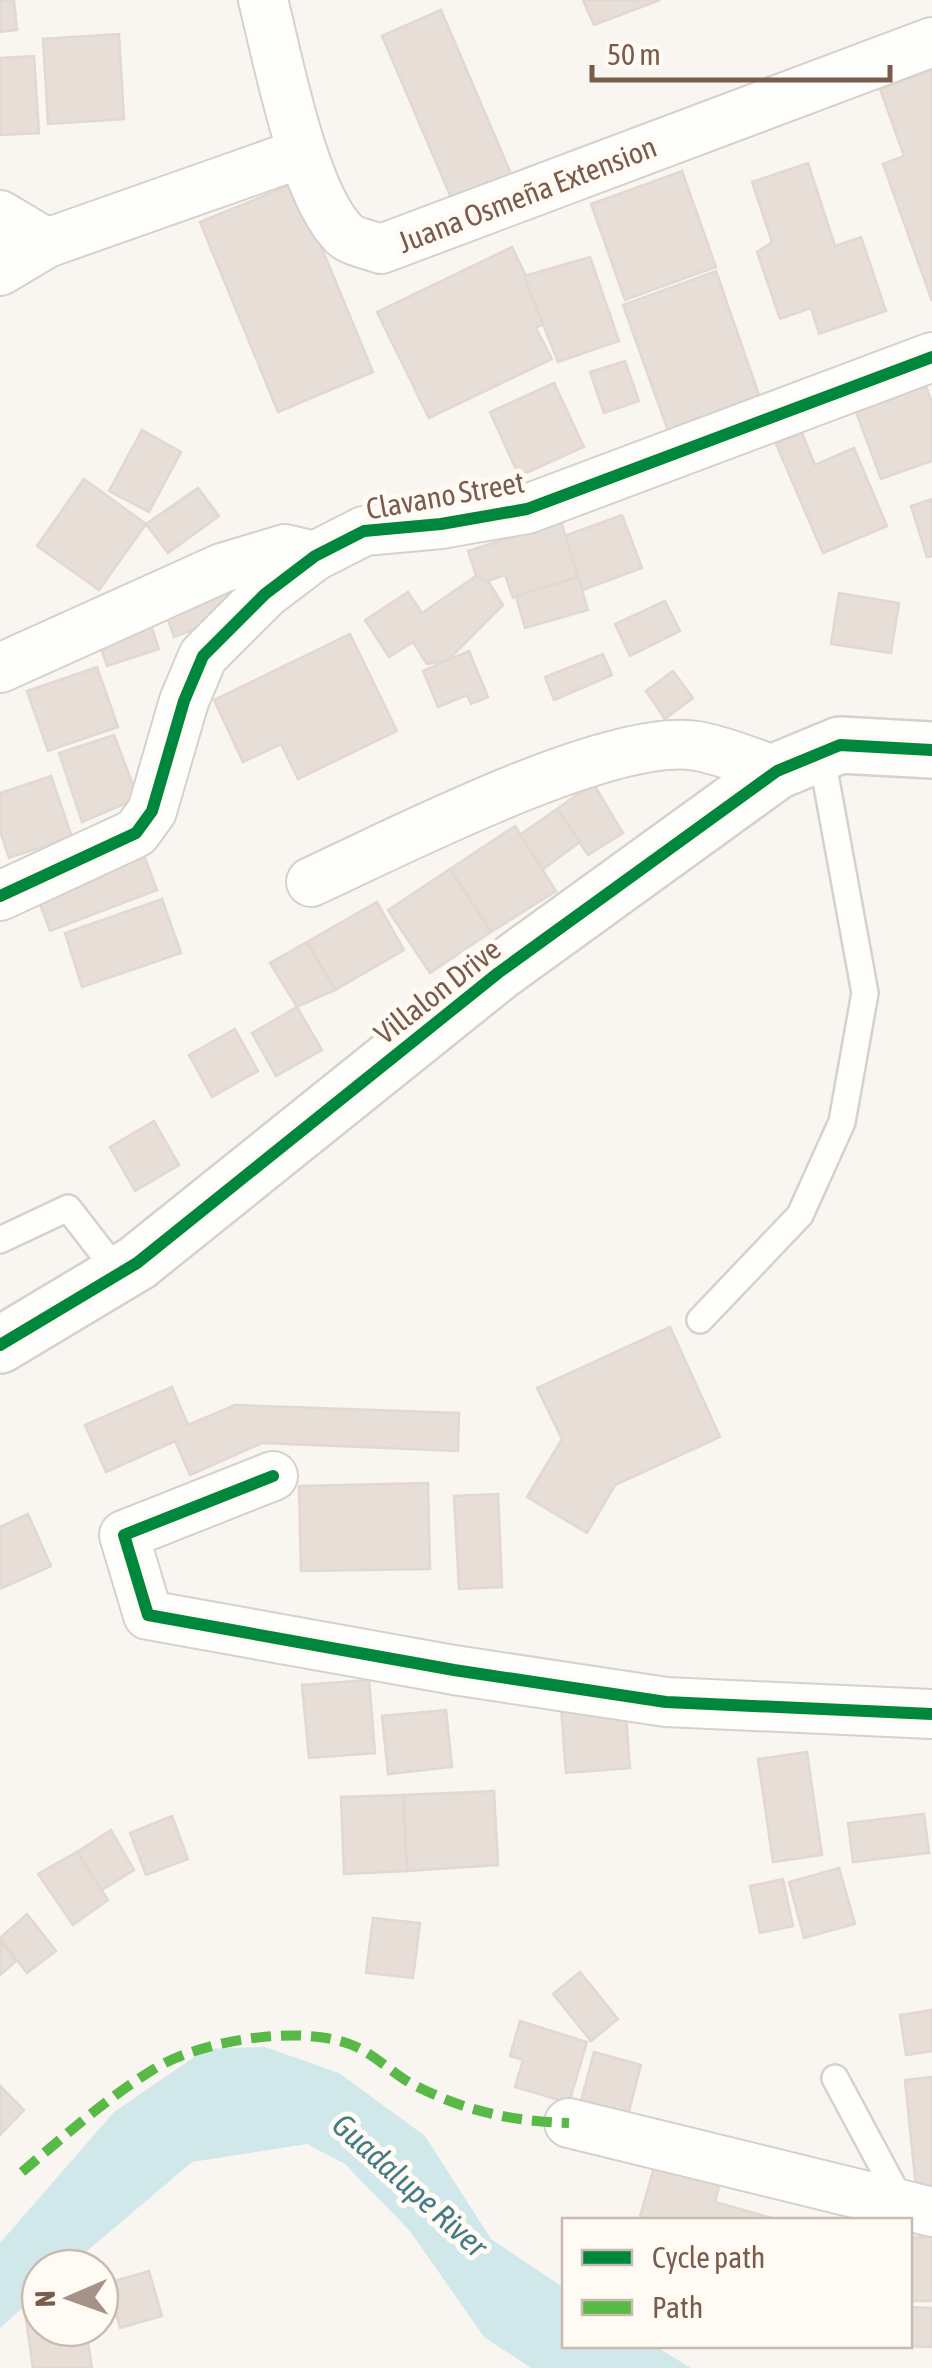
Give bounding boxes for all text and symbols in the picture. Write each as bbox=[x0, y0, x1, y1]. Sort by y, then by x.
scale bar bbox=[592, 20, 890, 82]
text: 50 m bbox=[607, 37, 661, 71]
street label: Juana Osmeña Extension bbox=[393, 129, 661, 259]
street label: Clavano Street bbox=[363, 464, 527, 526]
street label: Villalon Drive bbox=[367, 931, 507, 1051]
water label: Guadalupe River bbox=[325, 2106, 496, 2265]
legend bbox=[562, 2218, 912, 2348]
text: Cycle path bbox=[652, 2240, 765, 2274]
north arrow bbox=[20, 2248, 120, 2348]
text: N bbox=[29, 2290, 61, 2308]
text: Path bbox=[652, 2290, 703, 2324]

